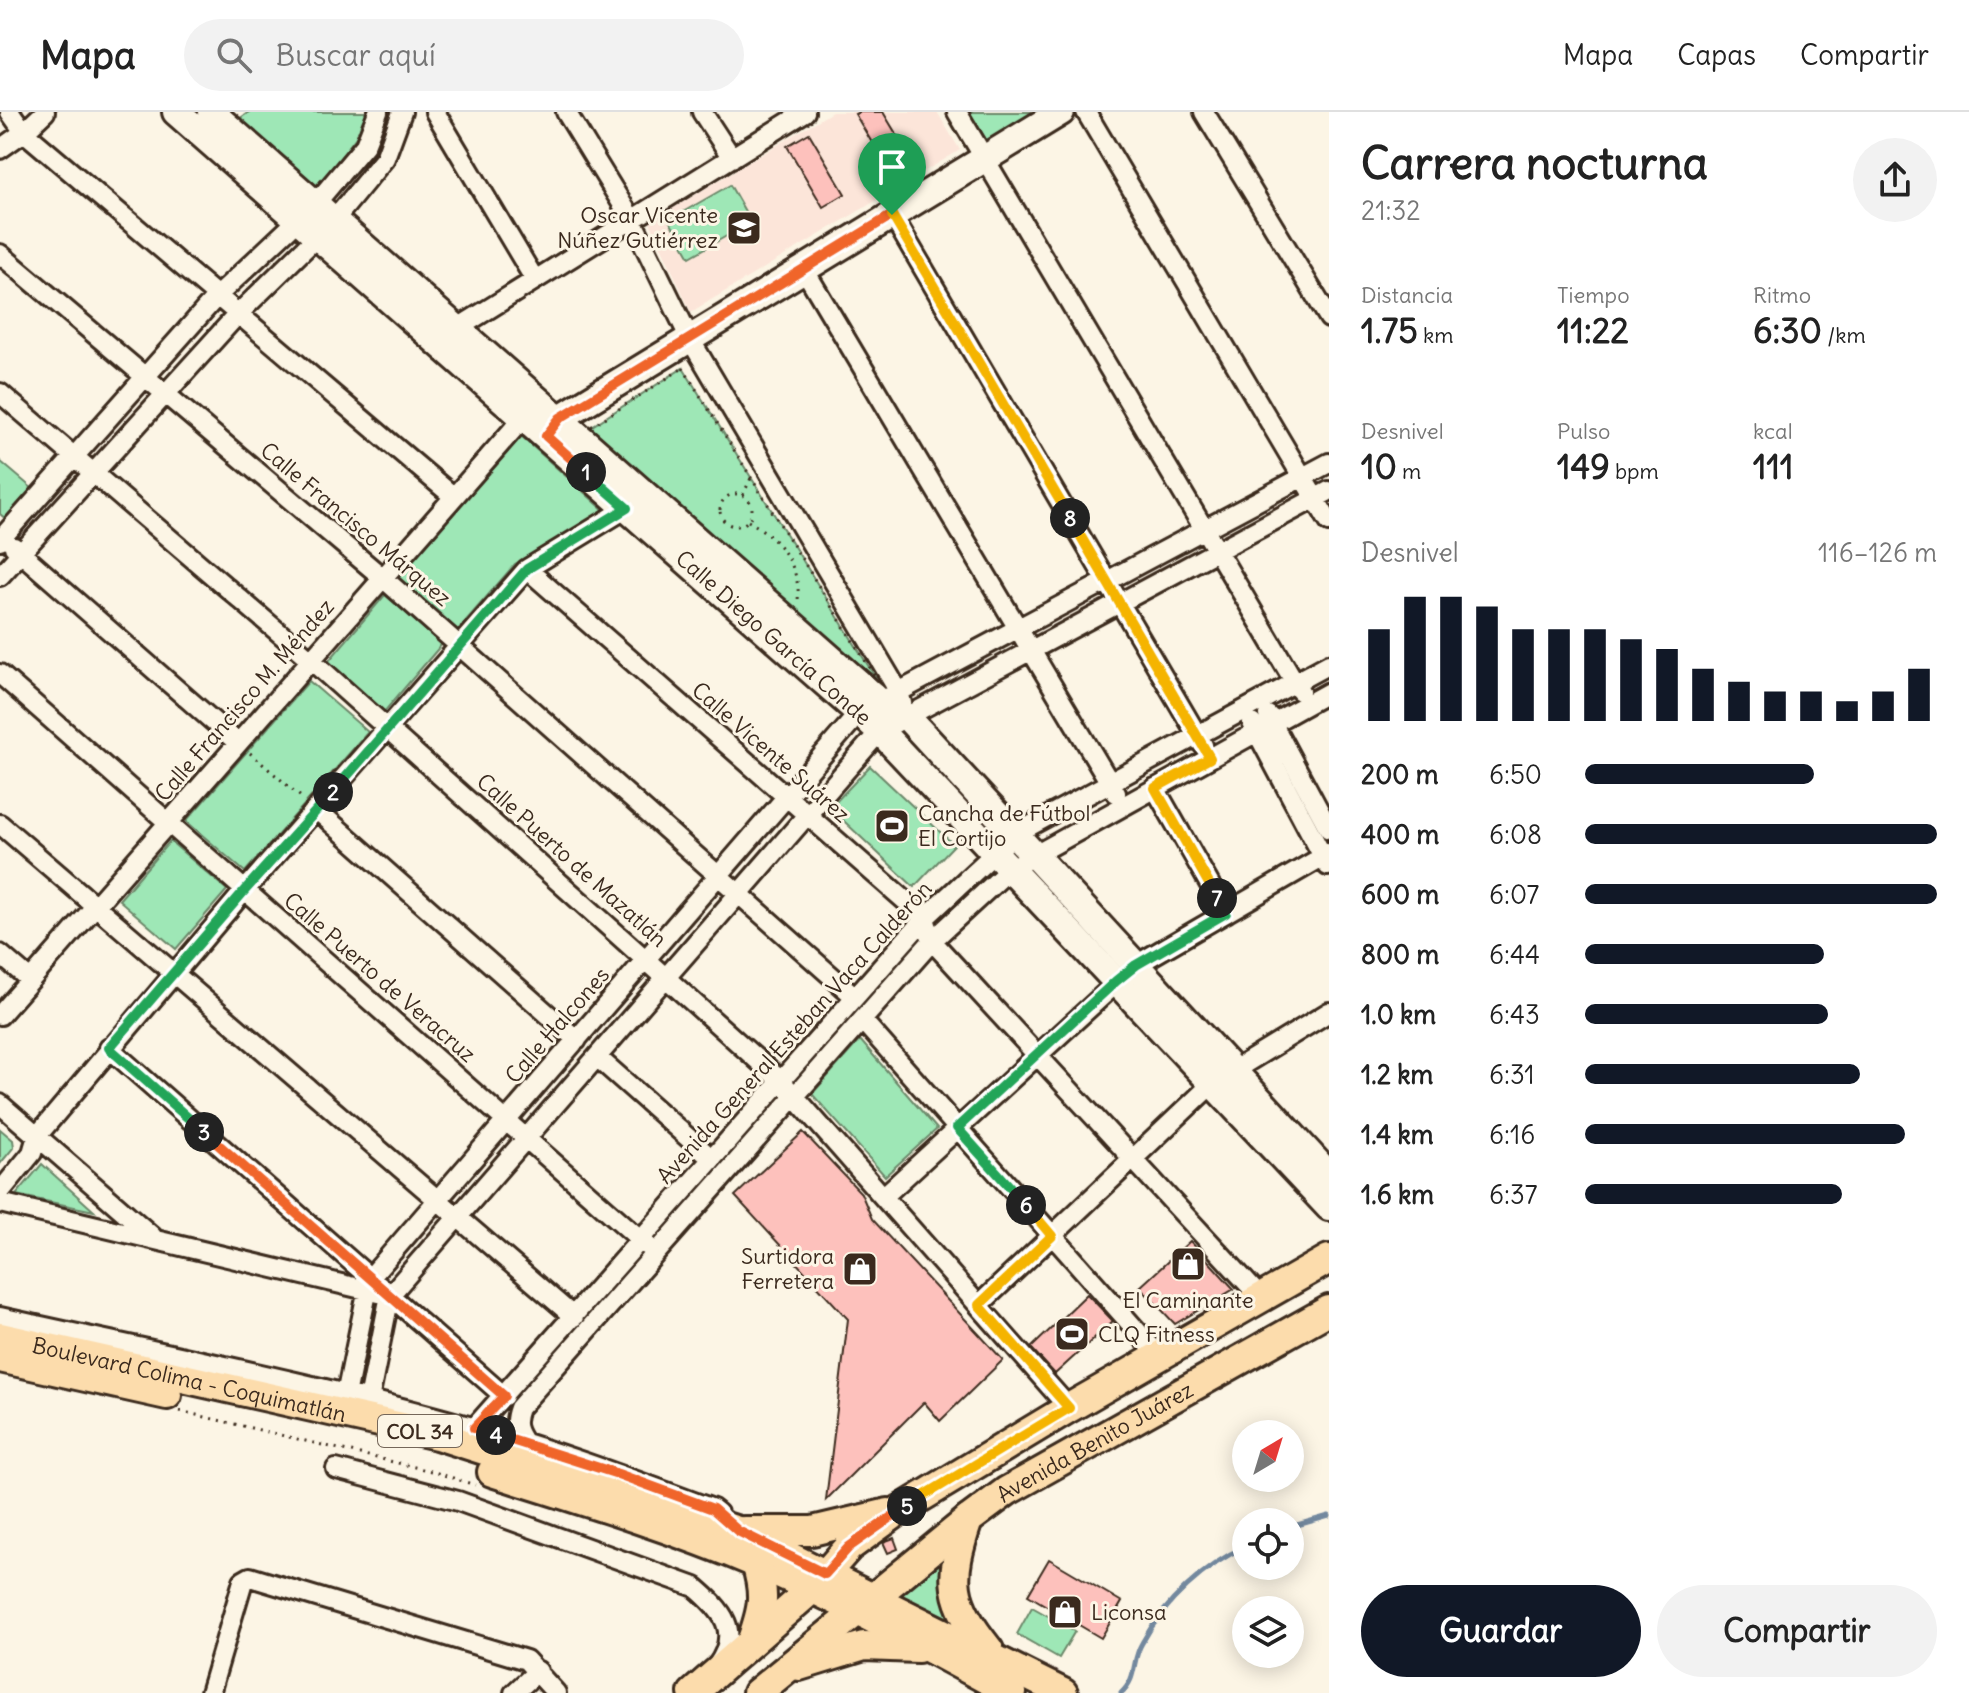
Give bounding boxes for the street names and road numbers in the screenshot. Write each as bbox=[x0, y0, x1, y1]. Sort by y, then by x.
street label: Calle Francisco Márquez bbox=[255, 436, 457, 612]
street label: Calle Diego García Conde bbox=[670, 544, 877, 731]
street label: Calle Francisco M. Méndez bbox=[148, 593, 340, 807]
street label: Calle Vicente Suárez bbox=[686, 676, 856, 828]
street label: Calle Puerto de Mazatlán bbox=[471, 767, 673, 953]
street label: Avenida General Esteban Vaca Calderón bbox=[650, 875, 938, 1189]
street label: Calle Puerto de Veracruz bbox=[278, 886, 482, 1068]
street label: Calle Halcones bbox=[499, 961, 615, 1089]
street label: Boulevard Colima - Coquimatlán bbox=[30, 1331, 349, 1428]
street label: Avenida Benito Juárez bbox=[991, 1375, 1198, 1508]
road number: COL 34 bbox=[378, 1415, 462, 1447]

